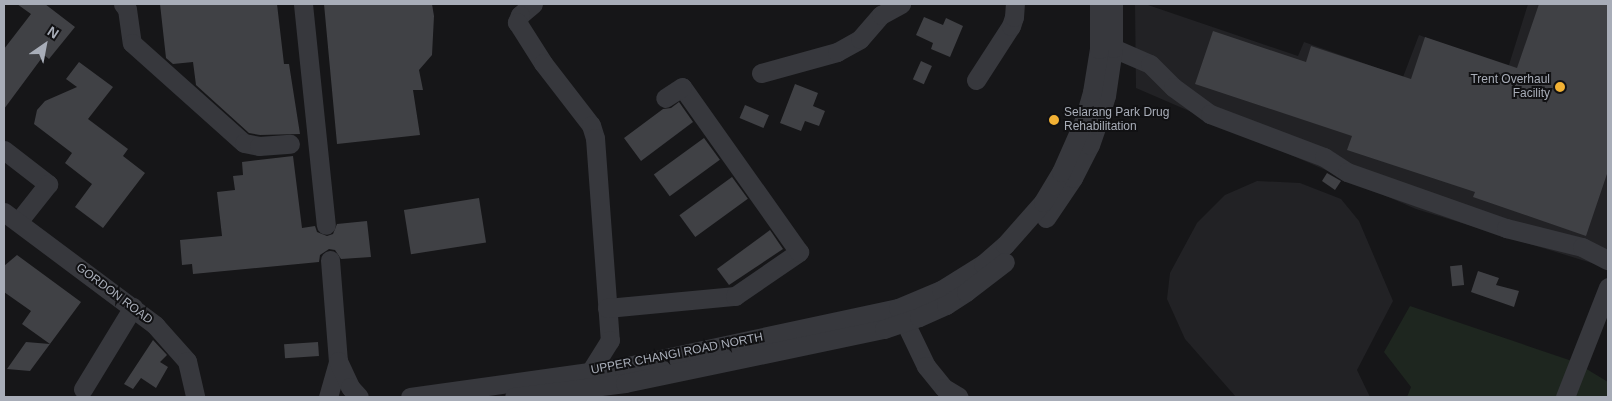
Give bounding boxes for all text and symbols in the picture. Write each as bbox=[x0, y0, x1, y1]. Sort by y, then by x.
north arrow bbox=[20, 20, 70, 70]
text: N bbox=[45, 23, 62, 42]
place label: Trent Overhaul Facility bbox=[1470, 73, 1550, 101]
marker: Trent Overhaul Facility bbox=[1554, 81, 1566, 93]
place label: Selarang Park Drug Rehabilitation bbox=[1064, 106, 1169, 134]
marker: Selarang Park Drug Rehabilitation bbox=[1048, 114, 1060, 126]
street label: GORDON ROAD bbox=[73, 261, 155, 327]
street label: UPPER CHANGI ROAD NORTH bbox=[590, 330, 764, 378]

